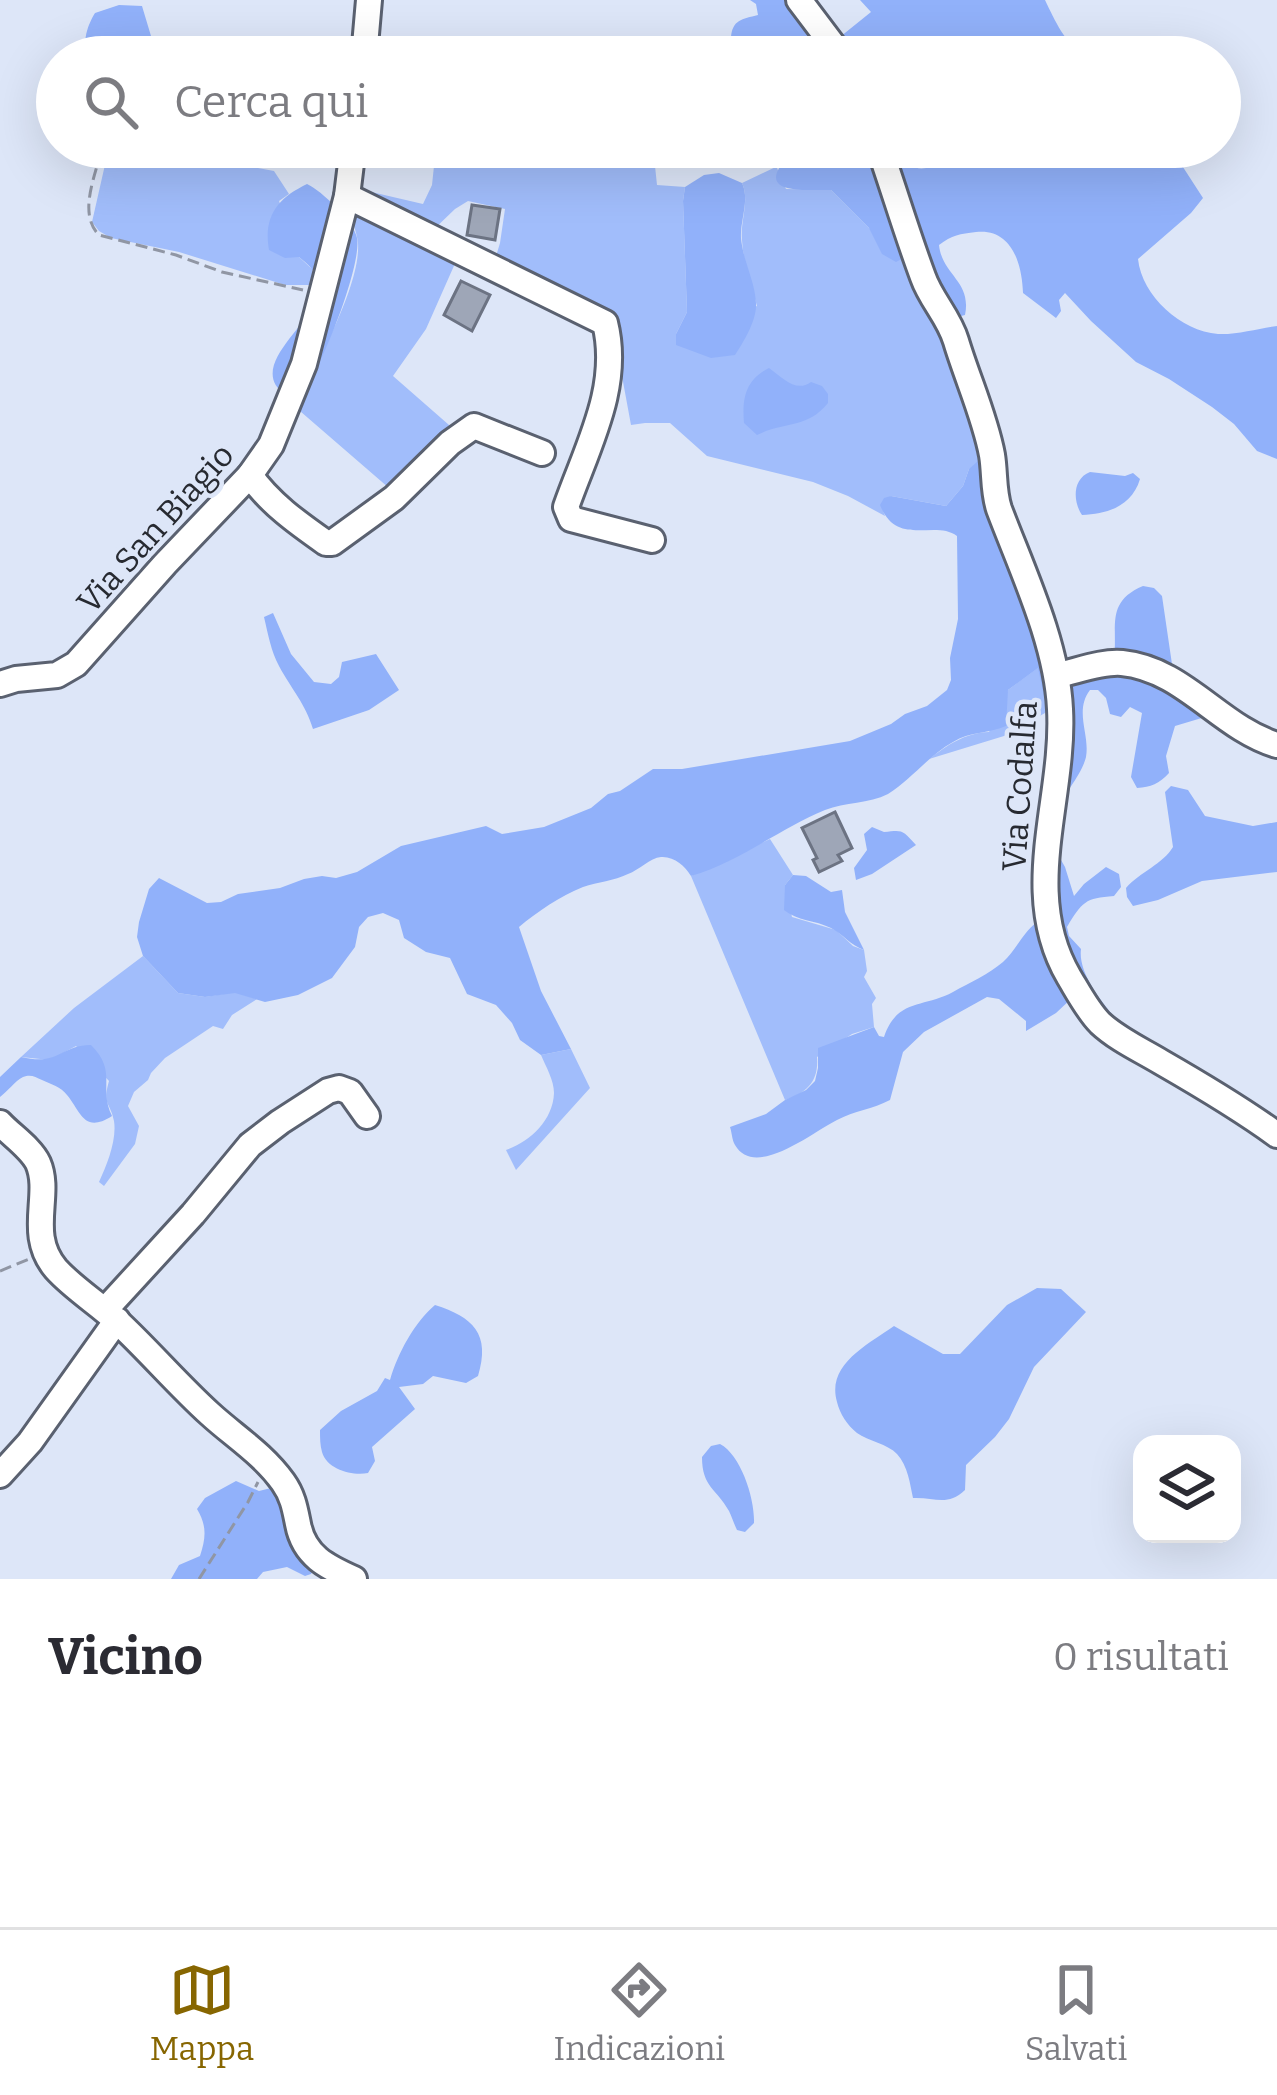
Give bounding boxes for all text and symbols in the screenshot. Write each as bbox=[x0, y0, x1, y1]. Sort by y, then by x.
search box bbox=[36, 36, 1241, 168]
icon: search bbox=[78, 69, 144, 135]
text: Cerca qui bbox=[174, 75, 368, 129]
street label: Via San Biagio bbox=[69, 435, 243, 622]
street label: Via Codalfa bbox=[994, 699, 1046, 873]
map controls bbox=[1133, 1435, 1241, 1543]
button: layers bbox=[1133, 1435, 1241, 1543]
text: Vicino bbox=[48, 1626, 203, 1688]
text: 0 risultati bbox=[1053, 1634, 1229, 1680]
tab: Mappa bbox=[150, 1957, 254, 2069]
tab: Indicazioni bbox=[554, 1957, 725, 2069]
tab: Salvati bbox=[1025, 1957, 1127, 2069]

